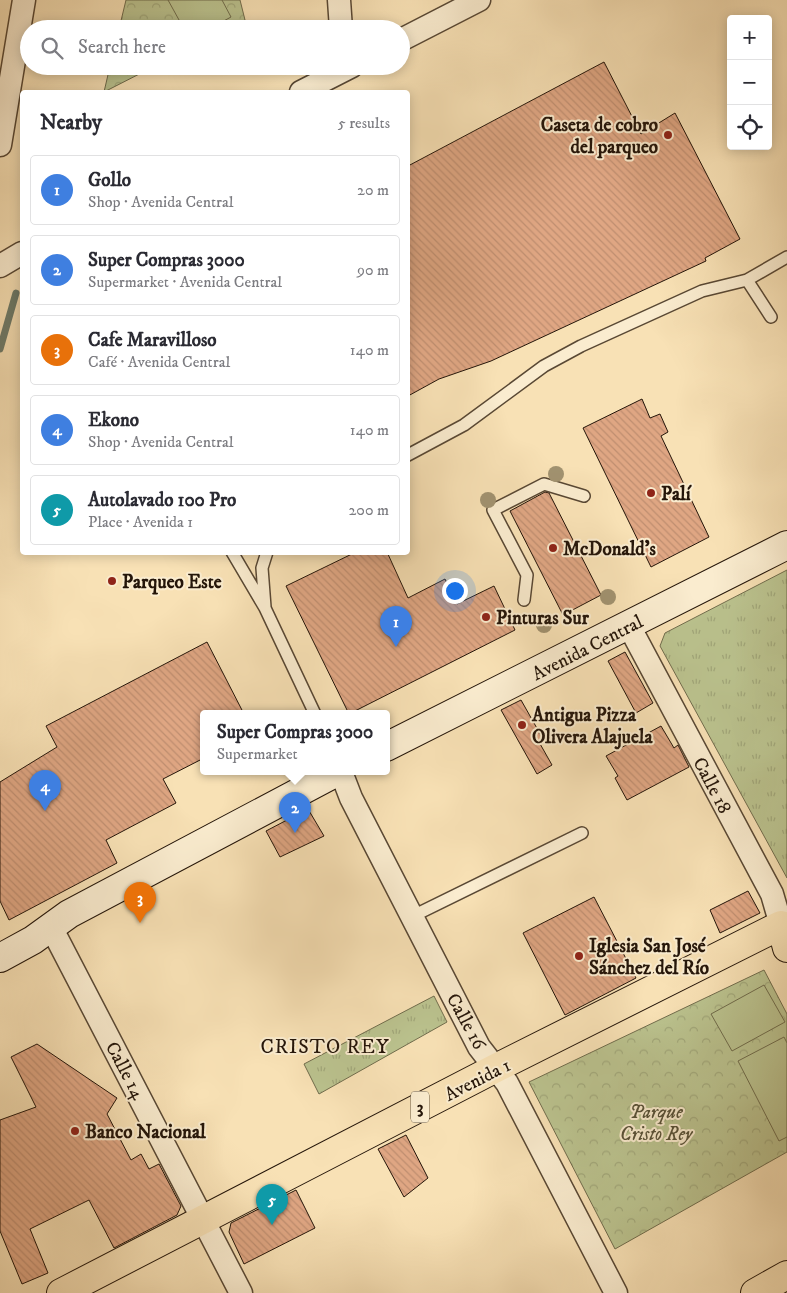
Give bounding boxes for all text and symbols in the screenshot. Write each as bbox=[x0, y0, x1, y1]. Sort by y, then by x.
map controls bbox=[727, 15, 772, 150]
button: + bbox=[727, 15, 772, 60]
search box bbox=[20, 20, 410, 75]
icon: search bbox=[38, 34, 66, 62]
text: Search here bbox=[78, 36, 166, 59]
button: − bbox=[727, 60, 772, 105]
button: locate bbox=[727, 105, 772, 150]
text: Nearby bbox=[40, 110, 102, 136]
text: 5 results bbox=[338, 113, 390, 133]
place label: Caseta de cobro del parqueo bbox=[541, 114, 658, 160]
marker: Caseta de cobro del parqueo bbox=[662, 129, 674, 141]
text: Gollo bbox=[88, 169, 131, 192]
text: 1 bbox=[54, 180, 60, 200]
text: 20 m bbox=[357, 180, 389, 200]
text: Shop · Avenida Central bbox=[88, 192, 234, 212]
text: Super Compras 3000 bbox=[88, 249, 245, 272]
text: 2 bbox=[53, 260, 61, 280]
text: 90 m bbox=[357, 260, 389, 280]
text: Supermarket · Avenida Central bbox=[88, 272, 282, 292]
text: Cafe Maravilloso bbox=[88, 329, 217, 352]
text: 3 bbox=[54, 340, 60, 360]
text: 140 m bbox=[350, 340, 389, 360]
text: Café · Avenida Central bbox=[88, 352, 230, 372]
text: Ekono bbox=[88, 409, 139, 432]
text: 4 bbox=[52, 420, 62, 440]
text: 140 m bbox=[350, 420, 389, 440]
text: Shop · Avenida Central bbox=[88, 432, 234, 452]
place label: Palí bbox=[661, 483, 693, 506]
marker: Palí bbox=[645, 487, 657, 499]
text: Autolavado 100 Pro bbox=[88, 489, 236, 512]
text: 5 bbox=[53, 500, 61, 520]
text: 200 m bbox=[348, 500, 389, 520]
text: Place · Avenida 1 bbox=[88, 512, 193, 532]
place label: McDonald's bbox=[563, 538, 656, 561]
marker: McDonald's bbox=[547, 542, 559, 554]
place label: Parqueo Este bbox=[122, 571, 222, 595]
marker: Parqueo Este bbox=[106, 575, 118, 587]
your location bbox=[442, 578, 468, 604]
pin: 1 bbox=[380, 606, 412, 647]
place label: Pinturas Sur bbox=[496, 607, 590, 630]
street label: Avenida Central bbox=[528, 610, 647, 686]
marker: Pinturas Sur bbox=[480, 611, 492, 623]
place label: Antigua Pizza Olivera Alajuela bbox=[531, 704, 653, 750]
popup bbox=[200, 710, 390, 775]
marker: Antigua Pizza Olivera Alajuela bbox=[516, 719, 528, 731]
text: Super Compras 3000 bbox=[217, 721, 373, 744]
text: Supermarket bbox=[217, 744, 298, 764]
street label: Calle 18 bbox=[687, 754, 736, 818]
pin: 4 bbox=[29, 770, 61, 811]
pin: 2 bbox=[279, 792, 311, 833]
pin: 3 bbox=[124, 882, 156, 923]
place label: Iglesia San José Sánchez del Río bbox=[589, 935, 709, 980]
marker: Iglesia San José Sánchez del Río bbox=[573, 950, 585, 962]
street label: Calle 16 bbox=[441, 990, 491, 1055]
district label: CRISTO REY bbox=[260, 1035, 390, 1060]
street label: Calle 14 bbox=[100, 1038, 150, 1104]
street label: Avenida 1 bbox=[441, 1054, 515, 1107]
road number: 3 bbox=[411, 1092, 429, 1122]
park label: Parque Cristo Rey bbox=[620, 1101, 694, 1146]
place label: Banco Nacional bbox=[85, 1121, 206, 1144]
marker: Banco Nacional bbox=[69, 1125, 81, 1137]
pin: 5 bbox=[256, 1184, 288, 1225]

